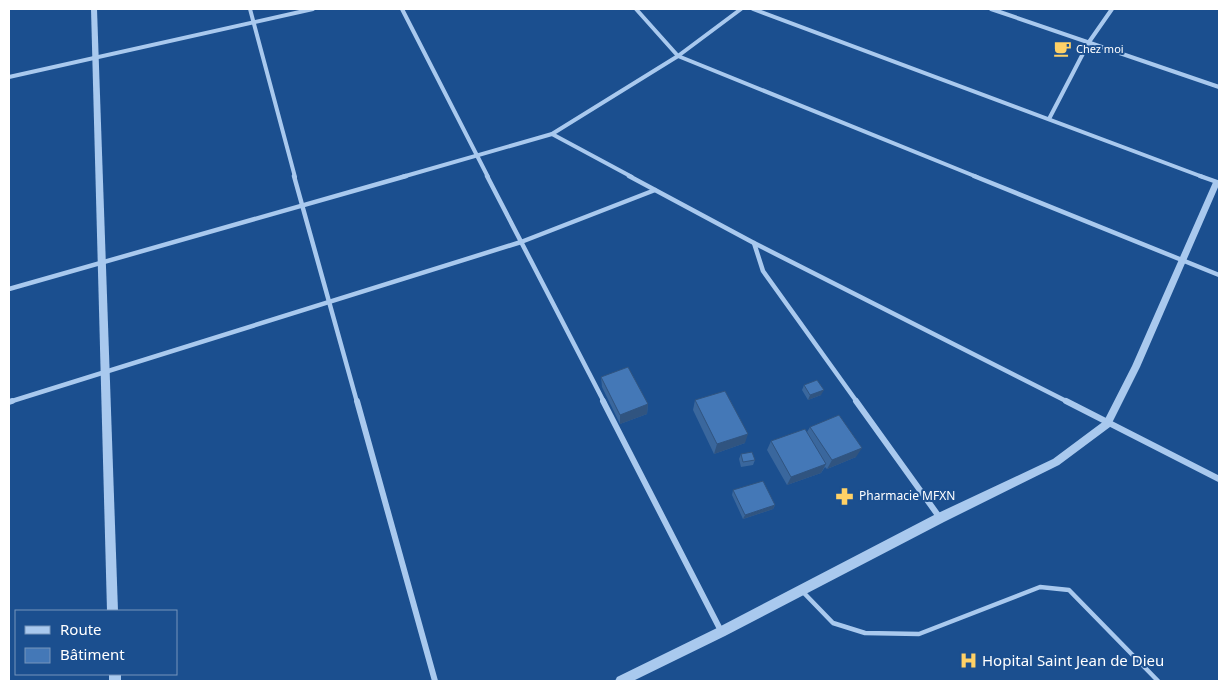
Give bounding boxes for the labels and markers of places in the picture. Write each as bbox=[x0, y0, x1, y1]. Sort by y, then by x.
cafe icon: Chez moi bbox=[1052, 39, 1072, 59]
place label: Chez moi bbox=[1076, 41, 1124, 56]
pharmacy icon: Pharmacie MFXN bbox=[835, 486, 855, 506]
place label: Pharmacie MFXN bbox=[859, 487, 955, 504]
place label: Hopital Saint Jean de Dieu bbox=[982, 650, 1164, 670]
hospital icon: Hopital Saint Jean de Dieu bbox=[958, 651, 978, 671]

